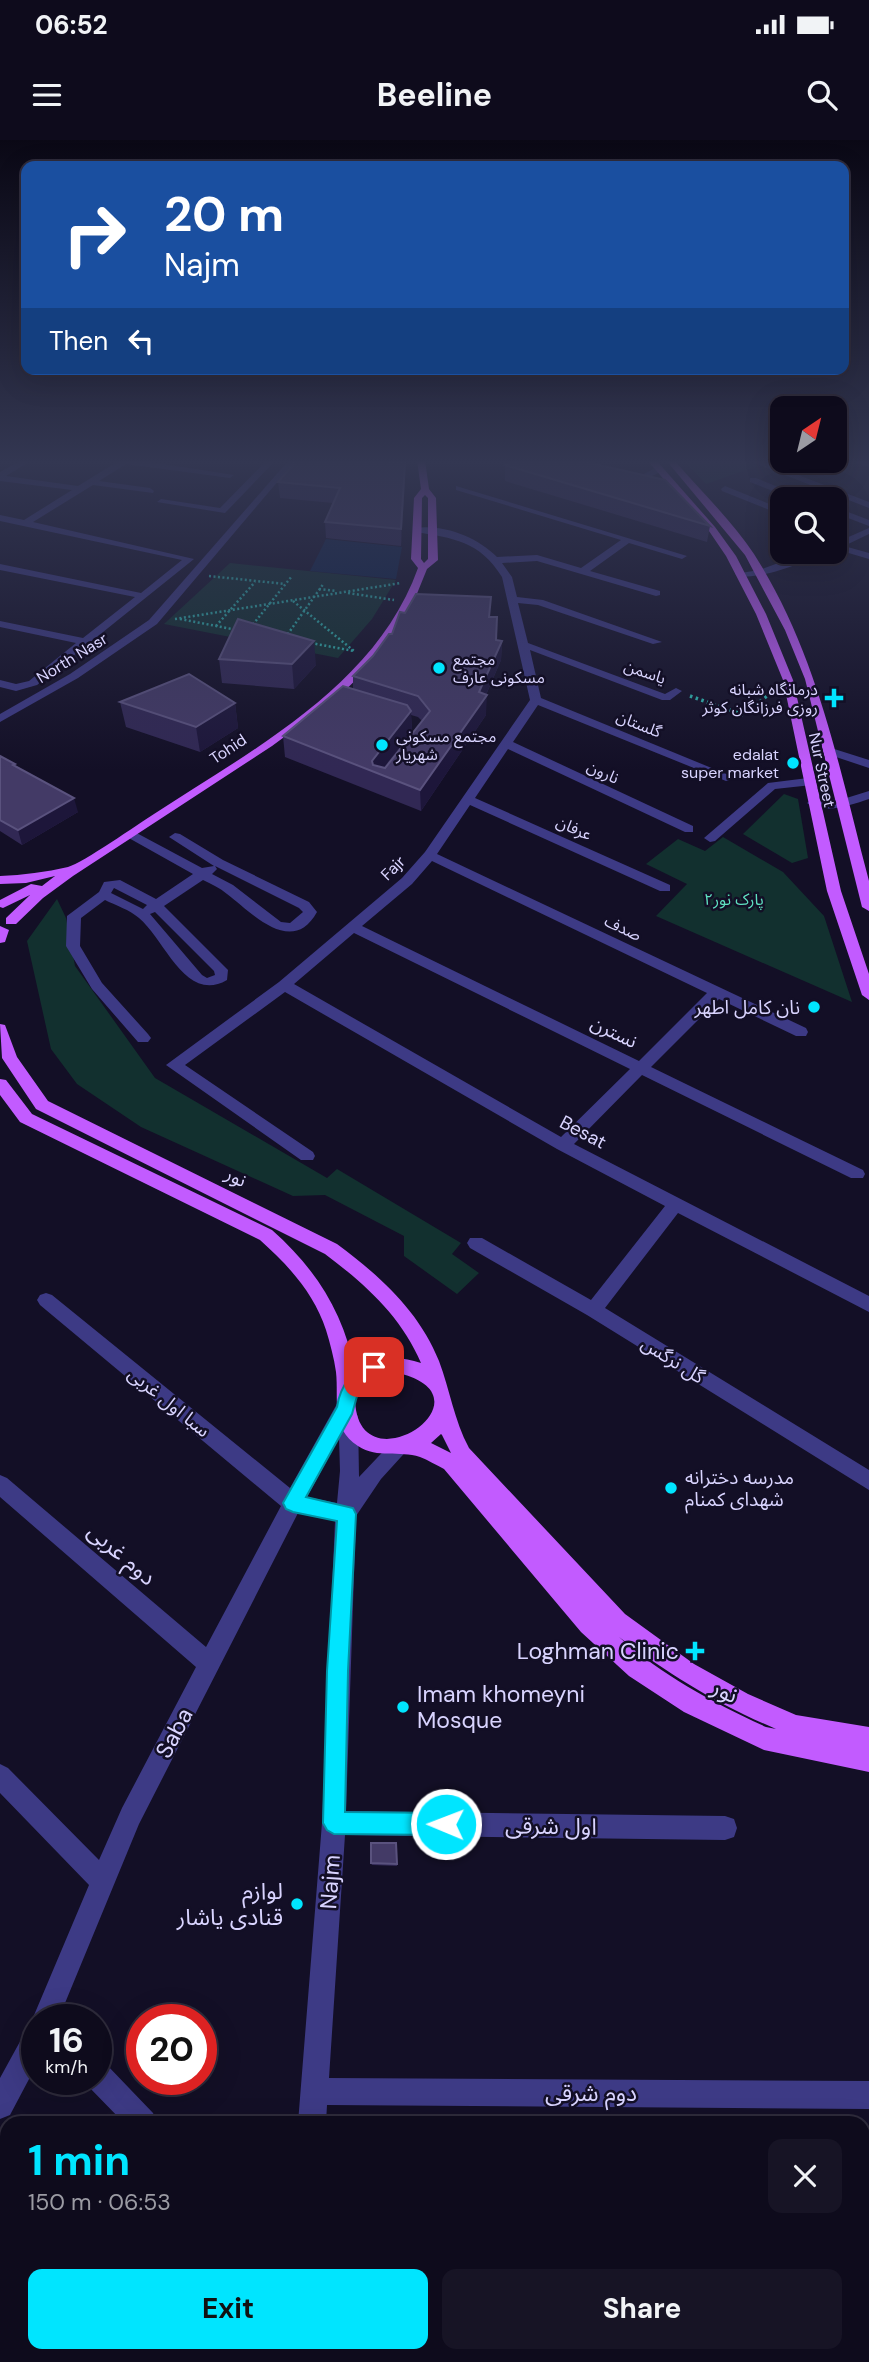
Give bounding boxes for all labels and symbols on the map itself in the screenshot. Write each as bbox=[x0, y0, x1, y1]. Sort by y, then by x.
north arrow bbox=[770, 396, 847, 472]
street label: North Nasr bbox=[33, 628, 112, 688]
place label: مجتمع مسکونی عارف bbox=[453, 649, 545, 688]
street label: یاسمن bbox=[621, 655, 669, 689]
marker: مجتمع مسکونی عارف bbox=[431, 660, 447, 676]
place label: درمانگاه شبانه روزی فرزانگان کوثر bbox=[701, 679, 818, 718]
marker: درمانگاه شبانه روزی فرزانگان کوثر bbox=[824, 688, 844, 708]
street label: گلستان bbox=[613, 706, 665, 743]
place label: مجتمع مسکونی شهریار bbox=[395, 726, 496, 765]
street label: Tohid bbox=[206, 729, 250, 769]
street label: Nur Street bbox=[804, 731, 840, 809]
marker: مجتمع مسکونی شهریار bbox=[374, 737, 390, 753]
place label: edalat super market bbox=[681, 744, 779, 783]
marker: edalat super market bbox=[785, 755, 801, 771]
street label: نارون bbox=[584, 756, 622, 788]
street label: عرفان bbox=[553, 811, 595, 845]
street label: Fajr bbox=[376, 851, 410, 885]
park label: پارک نور۲ bbox=[704, 889, 764, 910]
street label: صدف bbox=[601, 910, 645, 946]
place label: نان کامل اطهر bbox=[693, 995, 800, 1020]
marker: نان کامل اطهر bbox=[806, 999, 822, 1015]
street label: نسترن bbox=[587, 1010, 641, 1054]
street label: Besat bbox=[555, 1109, 611, 1155]
street label: نور bbox=[220, 1161, 251, 1193]
street label: گل نرگس bbox=[636, 1331, 711, 1390]
pin bbox=[344, 1337, 404, 1397]
street label: سبا اول غربی bbox=[123, 1361, 215, 1443]
place label: مدرسه دخترانه شهدای کمنام bbox=[685, 1465, 794, 1514]
marker: مدرسه دخترانه شهدای کمنام bbox=[663, 1480, 679, 1496]
street label: دوم غربی bbox=[79, 1516, 163, 1594]
place label: Loghman Clinic bbox=[517, 1636, 679, 1666]
marker: Loghman Clinic bbox=[685, 1641, 705, 1661]
street label: نور bbox=[706, 1671, 743, 1710]
place label: Imam khomeyni Mosque bbox=[417, 1679, 585, 1735]
marker: Imam khomeyni Mosque bbox=[395, 1699, 411, 1715]
street label: Saba bbox=[148, 1703, 200, 1763]
position arrow bbox=[409, 1787, 483, 1861]
street label: اول شرقی bbox=[505, 1810, 597, 1842]
street label: Najm bbox=[313, 1854, 347, 1910]
place label: لوازم قنادی یاشار bbox=[176, 1876, 283, 1932]
marker: لوازم قنادی یاشار bbox=[289, 1896, 305, 1912]
speed limit sign: 20 bbox=[126, 2004, 217, 2095]
street label: دوم شرقی bbox=[545, 2078, 637, 2111]

